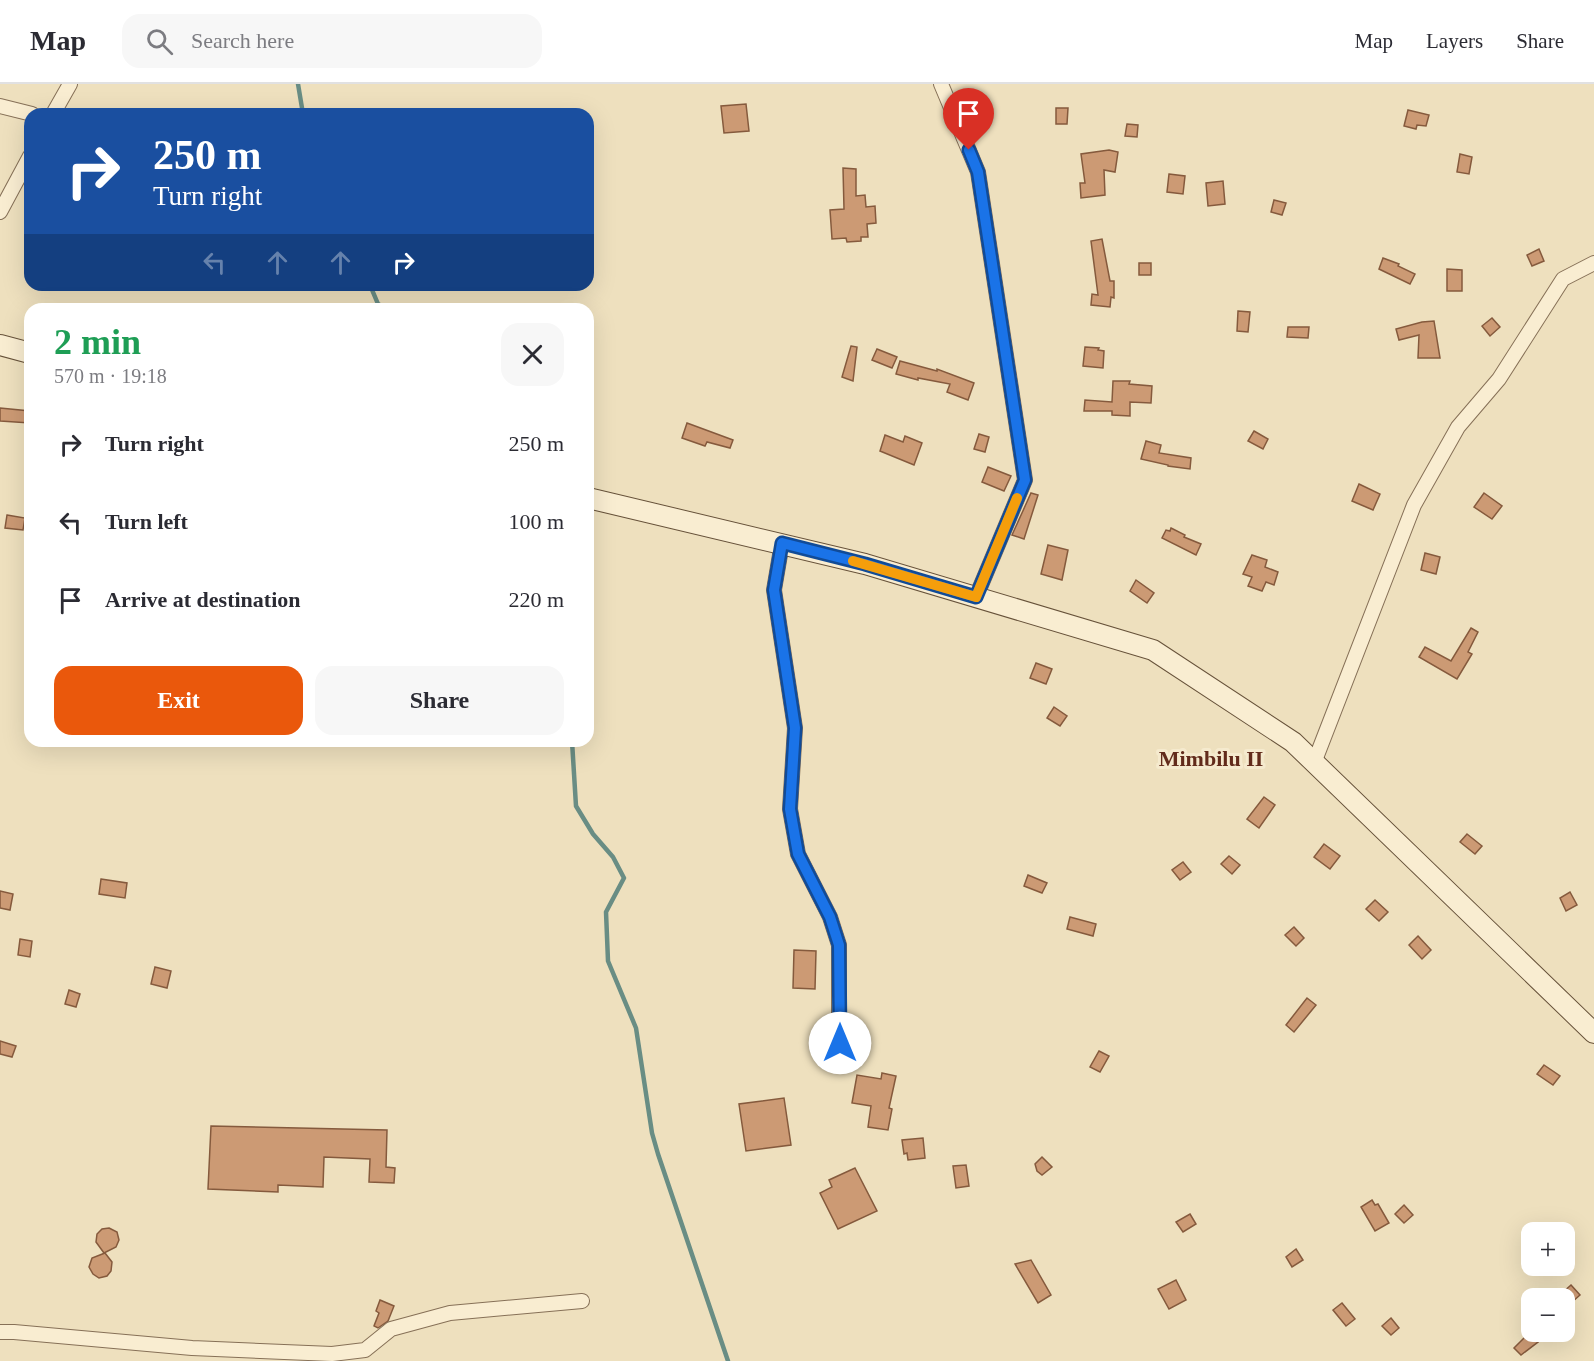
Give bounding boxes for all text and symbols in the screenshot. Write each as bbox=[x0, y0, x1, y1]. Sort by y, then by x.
search box bbox=[122, 14, 542, 68]
text: Map bbox=[30, 25, 86, 56]
icon: search bbox=[143, 25, 176, 58]
text: Search here bbox=[191, 28, 294, 53]
text: Map bbox=[1355, 29, 1393, 53]
text: Layers bbox=[1426, 29, 1483, 53]
text: Share bbox=[1516, 29, 1564, 53]
pin bbox=[943, 88, 994, 150]
icon: arrive bbox=[952, 97, 985, 130]
icon: right bbox=[54, 132, 132, 210]
text: 250 m bbox=[153, 132, 262, 178]
text: Turn right bbox=[153, 181, 262, 211]
icon: left bbox=[198, 246, 231, 279]
icon: ahead bbox=[261, 246, 294, 279]
icon: ahead bbox=[324, 246, 357, 279]
icon: right bbox=[387, 246, 420, 279]
text: 2 min bbox=[54, 322, 141, 362]
button: close bbox=[501, 323, 564, 386]
text: 570 m · 19:18 bbox=[54, 365, 167, 387]
icon: right bbox=[54, 428, 87, 461]
text: Turn right bbox=[105, 431, 204, 456]
text: 250 m bbox=[508, 431, 564, 456]
icon: left bbox=[54, 506, 87, 539]
text: Turn left bbox=[105, 509, 188, 534]
text: 100 m bbox=[508, 509, 564, 534]
icon: arrive bbox=[54, 584, 87, 617]
text: Arrive at destination bbox=[105, 587, 301, 612]
text: 220 m bbox=[508, 587, 564, 612]
button: Exit bbox=[54, 666, 303, 735]
button: Share bbox=[315, 666, 564, 735]
district label: Mimbilu II bbox=[1159, 746, 1263, 771]
position arrow bbox=[808, 1011, 872, 1075]
map controls bbox=[1521, 1222, 1575, 1342]
button: + bbox=[1521, 1222, 1575, 1276]
button: − bbox=[1521, 1288, 1575, 1342]

